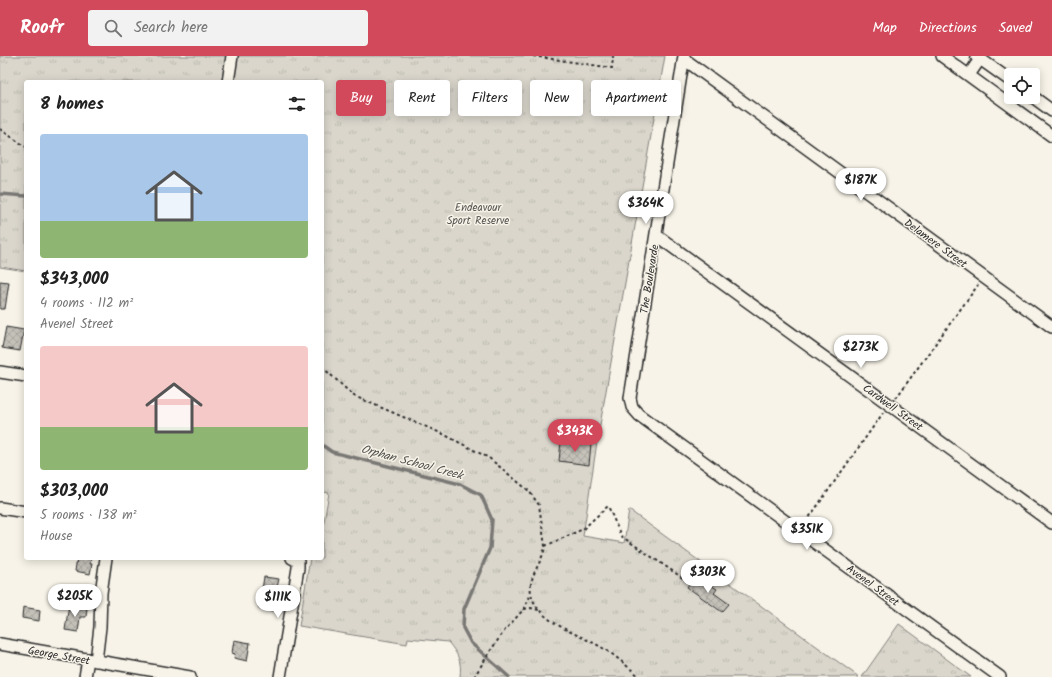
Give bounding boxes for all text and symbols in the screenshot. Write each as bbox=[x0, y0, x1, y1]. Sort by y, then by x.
search box bbox=[88, 10, 368, 46]
text: Roofr bbox=[20, 13, 64, 43]
text: Search here bbox=[134, 16, 208, 40]
icon: search bbox=[102, 17, 124, 39]
text: Map bbox=[872, 17, 897, 39]
text: Directions bbox=[919, 17, 977, 39]
text: Saved bbox=[999, 17, 1032, 39]
map controls bbox=[1004, 68, 1040, 104]
button: locate bbox=[1004, 68, 1040, 104]
chip: Buy bbox=[336, 80, 386, 116]
chip: Rent bbox=[394, 80, 450, 116]
chip: Filters bbox=[458, 80, 522, 116]
chip: New bbox=[530, 80, 583, 116]
chip: Apartment bbox=[591, 80, 681, 116]
text: 8 homes bbox=[40, 91, 104, 118]
icon: filters bbox=[286, 93, 308, 115]
icon: home bbox=[138, 160, 210, 232]
pin: $187K bbox=[833, 168, 889, 202]
text: $187K bbox=[844, 170, 878, 191]
pin: $364K bbox=[618, 191, 674, 225]
text: $364K bbox=[628, 193, 664, 214]
park label: Endeavour Sport Reserve bbox=[447, 199, 509, 230]
street label: Delamere Street bbox=[900, 215, 971, 273]
street label: The Boulevarde bbox=[636, 243, 664, 315]
text: $343,000 bbox=[40, 266, 109, 293]
text: 4 rooms · 112 m² bbox=[40, 293, 133, 314]
text: Avenel Street bbox=[40, 314, 113, 335]
pin: $273K bbox=[833, 335, 889, 369]
text: $273K bbox=[843, 337, 879, 358]
icon: home bbox=[138, 372, 210, 444]
street label: Cardwell Street bbox=[858, 380, 927, 436]
pin: $343K bbox=[547, 419, 603, 453]
text: $343K bbox=[557, 421, 593, 442]
water label: Orphan School Creek bbox=[359, 440, 467, 486]
text: $303,000 bbox=[40, 478, 108, 505]
text: 5 rooms · 138 m² bbox=[40, 505, 137, 526]
pin: $351K bbox=[779, 517, 835, 551]
text: $351K bbox=[790, 519, 824, 540]
text: House bbox=[40, 526, 72, 547]
pin: $303K bbox=[680, 560, 736, 594]
street label: Avenel Street bbox=[842, 560, 903, 612]
text: $303K bbox=[690, 562, 726, 583]
pin: $205K bbox=[47, 584, 103, 618]
pin: $111K bbox=[250, 585, 306, 619]
text: $205K bbox=[57, 586, 93, 607]
text: $111K bbox=[264, 587, 292, 608]
street label: George Street bbox=[26, 642, 92, 670]

